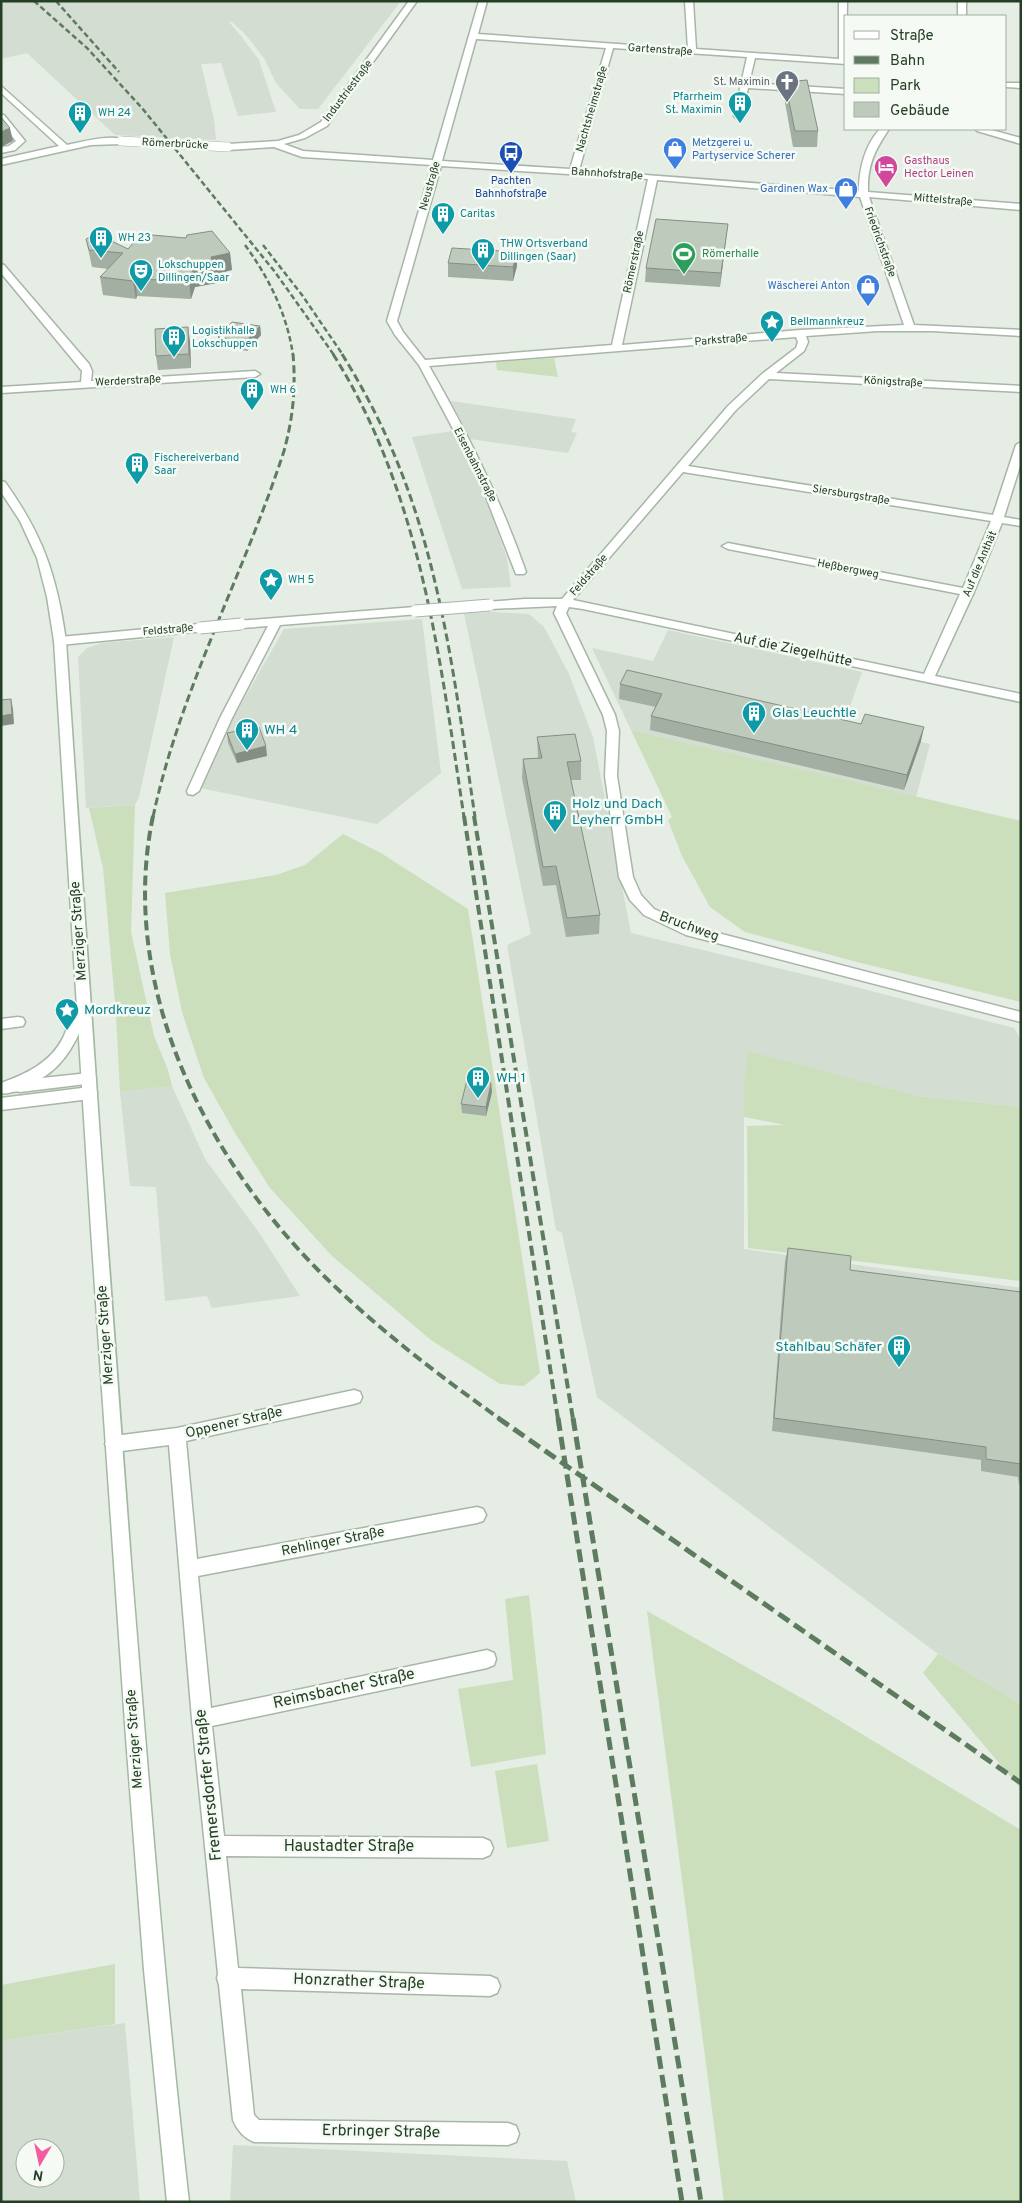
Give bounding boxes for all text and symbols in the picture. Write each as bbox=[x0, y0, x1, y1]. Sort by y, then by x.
legend bbox=[844, 15, 1007, 130]
text: Straße bbox=[890, 27, 934, 46]
street label: Gartenstraße bbox=[627, 41, 693, 59]
text: Bahn bbox=[890, 52, 925, 71]
street label: Industriestraße bbox=[320, 57, 376, 125]
street label: Nachtsheimstraße bbox=[573, 64, 611, 154]
church icon: St. Maximin bbox=[774, 69, 800, 103]
place label: St. Maximin bbox=[713, 75, 770, 89]
text: Park bbox=[890, 77, 921, 96]
place label: Pfarrheim St. Maximin bbox=[665, 90, 722, 117]
building icon: Pfarrheim St. Maximin bbox=[727, 90, 753, 124]
building icon: WH 24 bbox=[67, 100, 93, 134]
text: Gebäude bbox=[890, 102, 950, 121]
place label: WH 24 bbox=[98, 106, 131, 120]
street label: Römerbrücke bbox=[141, 135, 209, 153]
shop icon: Metzgerei u. Partyservice Scherer bbox=[662, 136, 688, 170]
place label: Metzgerei u. Partyservice Scherer bbox=[692, 136, 796, 163]
bus stop icon: Pachten Bahnhofstraße bbox=[498, 140, 524, 174]
hotel icon: Gasthaus Hector Leinen bbox=[873, 154, 899, 188]
place label: Gasthaus Hector Leinen bbox=[904, 154, 974, 181]
street label: Neustraße bbox=[416, 160, 444, 212]
street label: Bahnhofstraße bbox=[571, 165, 643, 184]
place label: Pachten Bahnhofstraße bbox=[475, 174, 547, 201]
shop icon: Gardinen Wax bbox=[833, 176, 859, 210]
place label: Gardinen Wax bbox=[760, 182, 828, 196]
street label: Mittelstraße bbox=[913, 190, 973, 210]
building icon: Caritas bbox=[430, 201, 456, 235]
street label: Friedrichstraße bbox=[861, 205, 899, 279]
place label: Caritas bbox=[460, 207, 495, 221]
building icon: WH 23 bbox=[88, 225, 114, 259]
street label: Römerstraße bbox=[621, 229, 647, 295]
place label: WH 23 bbox=[118, 231, 151, 245]
building icon: THW Ortsverband Dillingen (Saar) bbox=[470, 237, 496, 271]
place label: THW Ortsverband Dillingen (Saar) bbox=[500, 237, 588, 264]
sports icon: Römerhalle bbox=[671, 241, 697, 275]
place label: Römerhalle bbox=[702, 247, 759, 261]
theatre icon: Lokschuppen Dillingen/Saar bbox=[128, 258, 154, 292]
place label: Lokschuppen Dillingen/Saar bbox=[158, 258, 230, 285]
shop icon: Wäscherei Anton bbox=[855, 273, 881, 307]
place label: Wäscherei Anton bbox=[768, 279, 850, 293]
place icon: Bellmannkreuz bbox=[759, 309, 785, 343]
place label: Bellmannkreuz bbox=[790, 315, 864, 329]
building icon: Logistikhalle Lokschuppen bbox=[161, 324, 187, 358]
place label: Logistikhalle Lokschuppen bbox=[192, 324, 258, 351]
street label: Parkstraße bbox=[694, 331, 748, 349]
street label: Werderstraße bbox=[95, 372, 161, 390]
street label: Königstraße bbox=[863, 373, 923, 391]
building icon: WH 6 bbox=[239, 377, 265, 411]
place label: WH 6 bbox=[270, 383, 296, 397]
street label: Eisenbahnstraße bbox=[450, 425, 500, 505]
building icon: Fischereiverband Saar bbox=[124, 451, 150, 485]
place label: Fischereiverband Saar bbox=[154, 451, 239, 478]
street label: Siersburgstraße bbox=[811, 482, 891, 508]
street label: Auf die Anthät bbox=[960, 529, 1000, 599]
street label: Feldstraße bbox=[567, 551, 611, 599]
street label: Heßbergweg bbox=[816, 556, 880, 582]
place icon: WH 5 bbox=[258, 567, 284, 601]
place label: WH 5 bbox=[288, 573, 314, 587]
street label: Feldstraße bbox=[142, 621, 194, 639]
street label: Auf die Ziegelhütte bbox=[732, 629, 854, 671]
building icon: Glas Leuchtle bbox=[741, 700, 767, 734]
place label: Glas Leuchtle bbox=[772, 705, 857, 722]
building icon: WH 4 bbox=[234, 717, 260, 751]
place label: WH 4 bbox=[264, 722, 297, 739]
place label: Holz und Dach Leyherr GmbH bbox=[572, 796, 664, 829]
building icon: Holz und Dach Leyherr GmbH bbox=[542, 799, 568, 833]
street label: Merziger Straße bbox=[67, 881, 91, 981]
street label: Bruchweg bbox=[657, 908, 721, 946]
place icon: Mordkreuz bbox=[54, 997, 80, 1031]
place label: Mordkreuz bbox=[84, 1002, 151, 1019]
building icon: WH 1 bbox=[465, 1065, 491, 1099]
place label: WH 1 bbox=[496, 1070, 526, 1087]
street label: Merziger Straße bbox=[94, 1285, 118, 1385]
building icon: Stahlbau Schäfer bbox=[886, 1334, 912, 1368]
place label: Stahlbau Schäfer bbox=[775, 1339, 883, 1356]
street label: Oppener Straße bbox=[184, 1404, 284, 1442]
street label: Rehlinger Straße bbox=[280, 1524, 386, 1560]
street label: Reimsbacher Straße bbox=[271, 1664, 417, 1714]
street label: Merziger Straße bbox=[123, 1689, 147, 1789]
street label: Fremersdorfer Straße bbox=[191, 1708, 227, 1862]
street label: Haustadter Straße bbox=[284, 1837, 414, 1857]
street label: Honzrather Straße bbox=[293, 1970, 425, 1994]
street label: Erbringer Straße bbox=[322, 2121, 440, 2143]
north arrow bbox=[15, 2138, 65, 2188]
text: N bbox=[32, 2165, 45, 2184]

